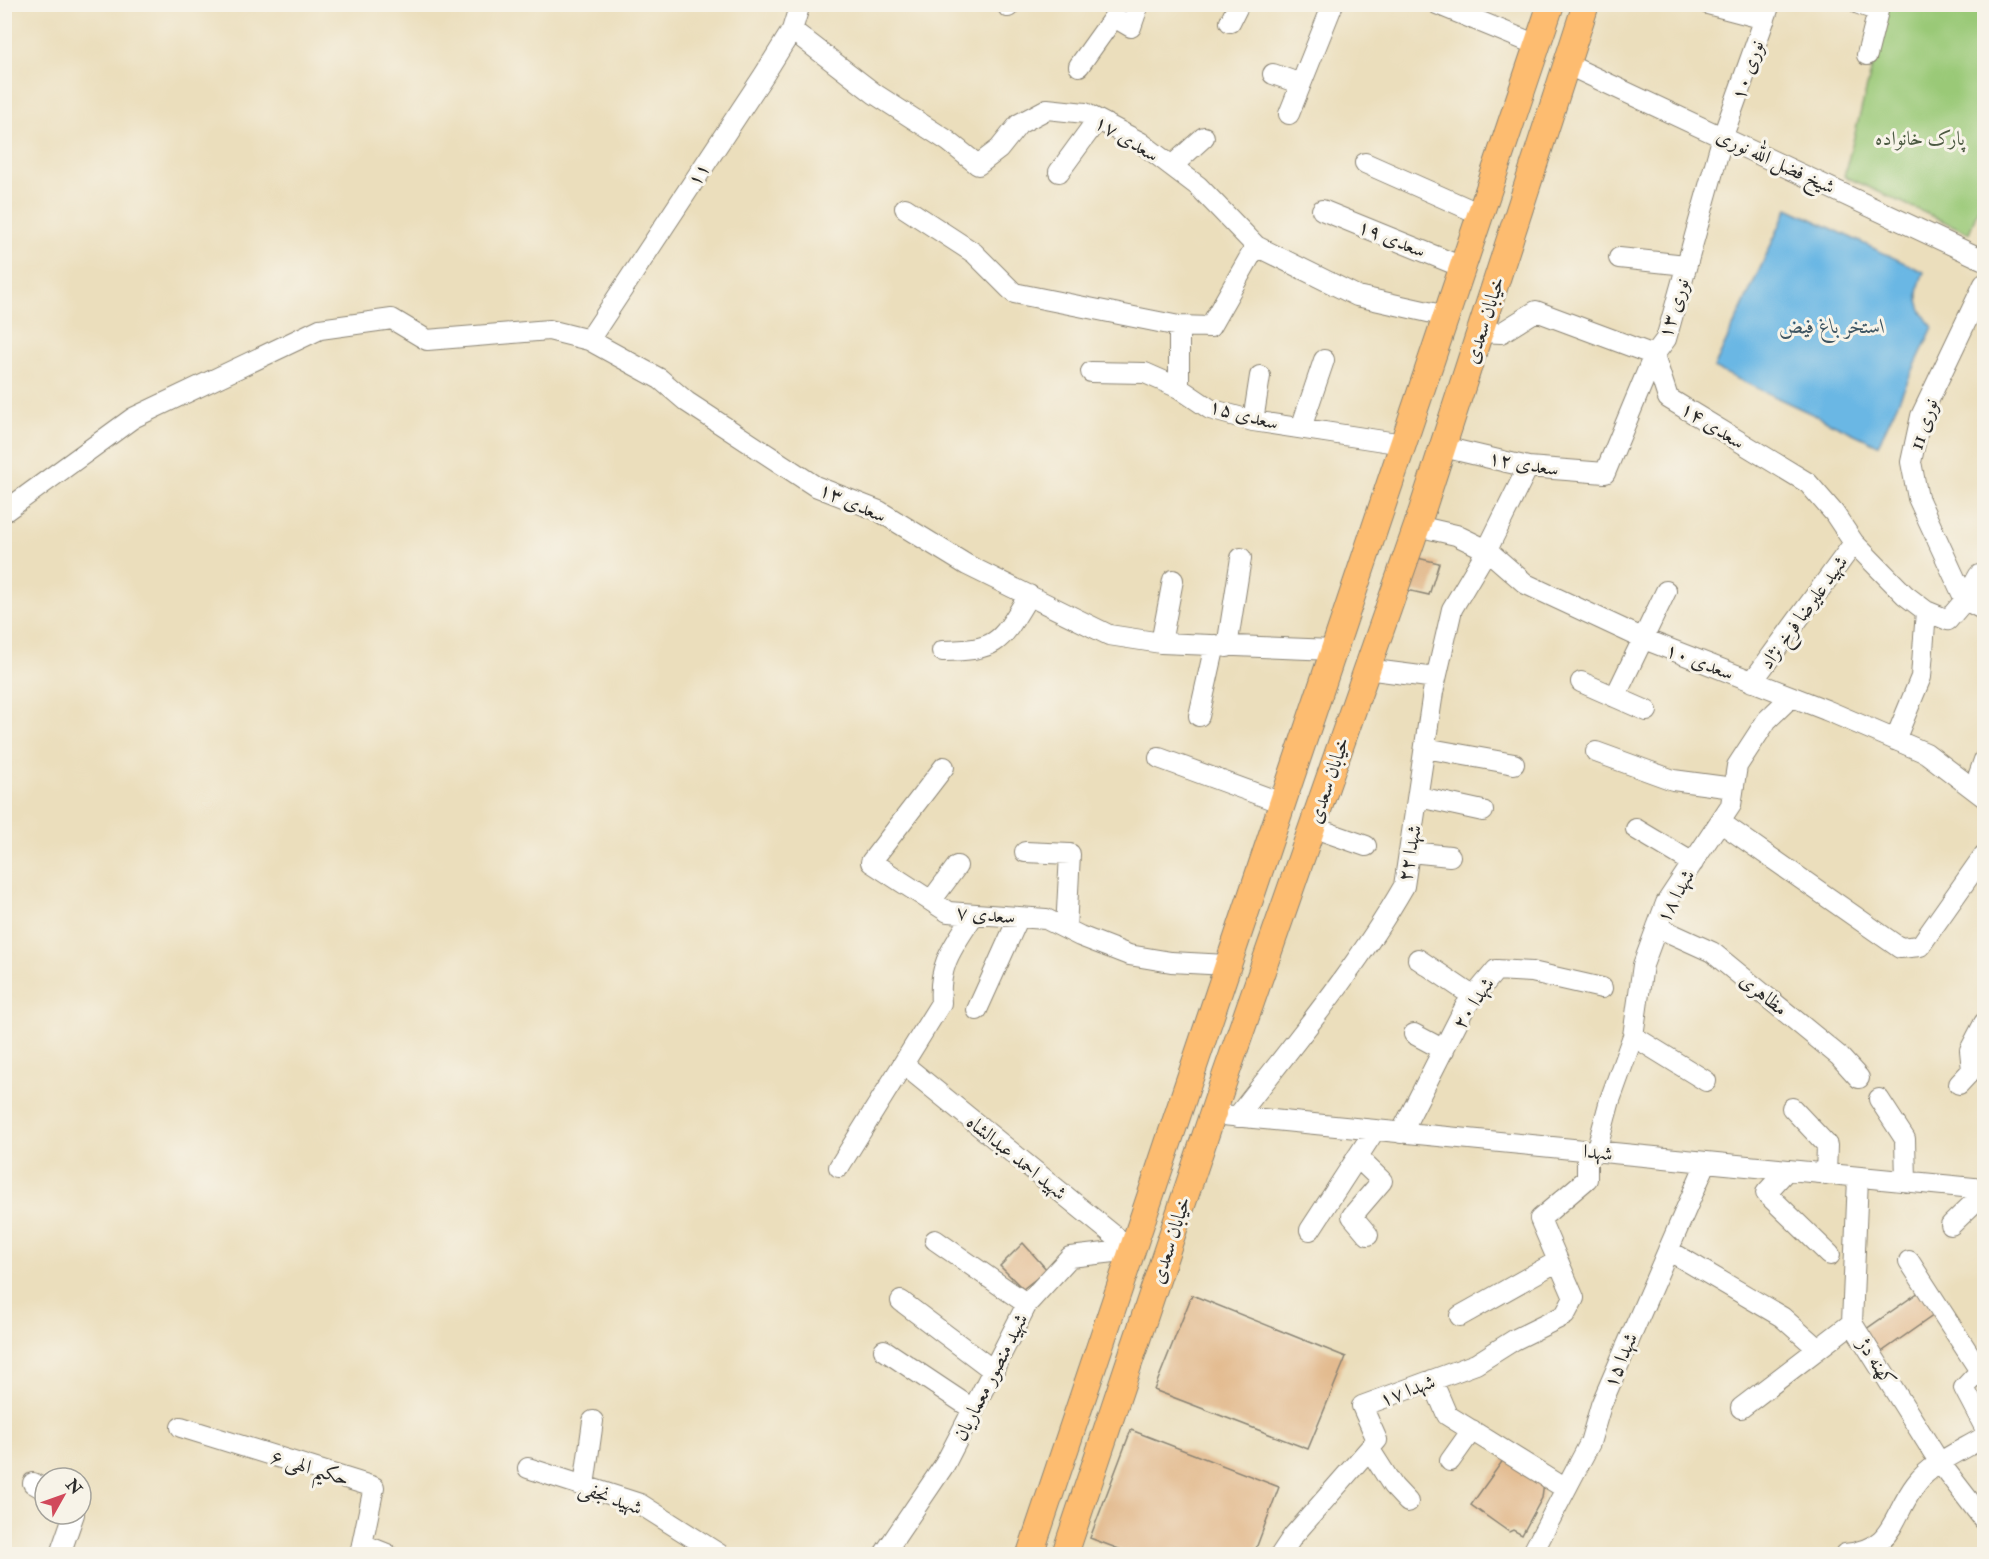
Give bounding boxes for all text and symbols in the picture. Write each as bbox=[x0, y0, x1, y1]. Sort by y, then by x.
street label: نوری ۱۰ bbox=[1726, 37, 1769, 103]
street label: سعدی ۱۷ bbox=[1090, 109, 1164, 167]
street label: شیخ فضل الله نوری bbox=[1710, 120, 1840, 204]
park label: پارک خانواده bbox=[1875, 126, 1966, 153]
street label: ۱۱ bbox=[682, 158, 715, 191]
street label: سعدی ۱۹ bbox=[1354, 214, 1429, 263]
street label: خیابان سعدی bbox=[1459, 274, 1510, 367]
street label: نوری ۱۳ bbox=[1652, 275, 1695, 341]
water label: استخر باغ فیض bbox=[1779, 313, 1885, 344]
street label: سعدی ۱۵ bbox=[1206, 393, 1281, 436]
street label: نوری 11 bbox=[1903, 395, 1944, 453]
street label: سعدی ۱۴ bbox=[1676, 396, 1749, 455]
street label: سعدی ۱۲ bbox=[1487, 445, 1561, 482]
street label: سعدی ۱۳ bbox=[815, 477, 890, 528]
street label: شهید علیرضا فرخ نژاد bbox=[1754, 551, 1857, 677]
street label: سعدی ۱۰ bbox=[1662, 637, 1737, 686]
street label: خیابان سعدی bbox=[1302, 734, 1355, 827]
street label: شهدا ۲۲ bbox=[1392, 823, 1427, 884]
street label: شهدا ۱۸ bbox=[1651, 865, 1700, 927]
street label: سعدی ۷ bbox=[955, 899, 1017, 930]
street label: مظاهری bbox=[1735, 968, 1793, 1021]
street label: شهدا ۲۰ bbox=[1447, 972, 1500, 1034]
street label: شهید احمد عبدالشاه bbox=[961, 1109, 1072, 1206]
street label: شهدا bbox=[1582, 1139, 1614, 1166]
street label: خیابان سعدی bbox=[1145, 1194, 1196, 1287]
street label: شهید منصور معماریان bbox=[948, 1309, 1033, 1445]
street label: شهدا ۱۵ bbox=[1598, 1329, 1643, 1392]
street label: کهنه دژ bbox=[1851, 1331, 1901, 1391]
street label: شهدا ۱۷ bbox=[1376, 1369, 1438, 1412]
street label: حکیم الهی ۶ bbox=[266, 1444, 352, 1498]
north arrow bbox=[33, 1466, 93, 1526]
text: N bbox=[61, 1474, 86, 1499]
street label: شهید نجفی bbox=[575, 1475, 646, 1522]

